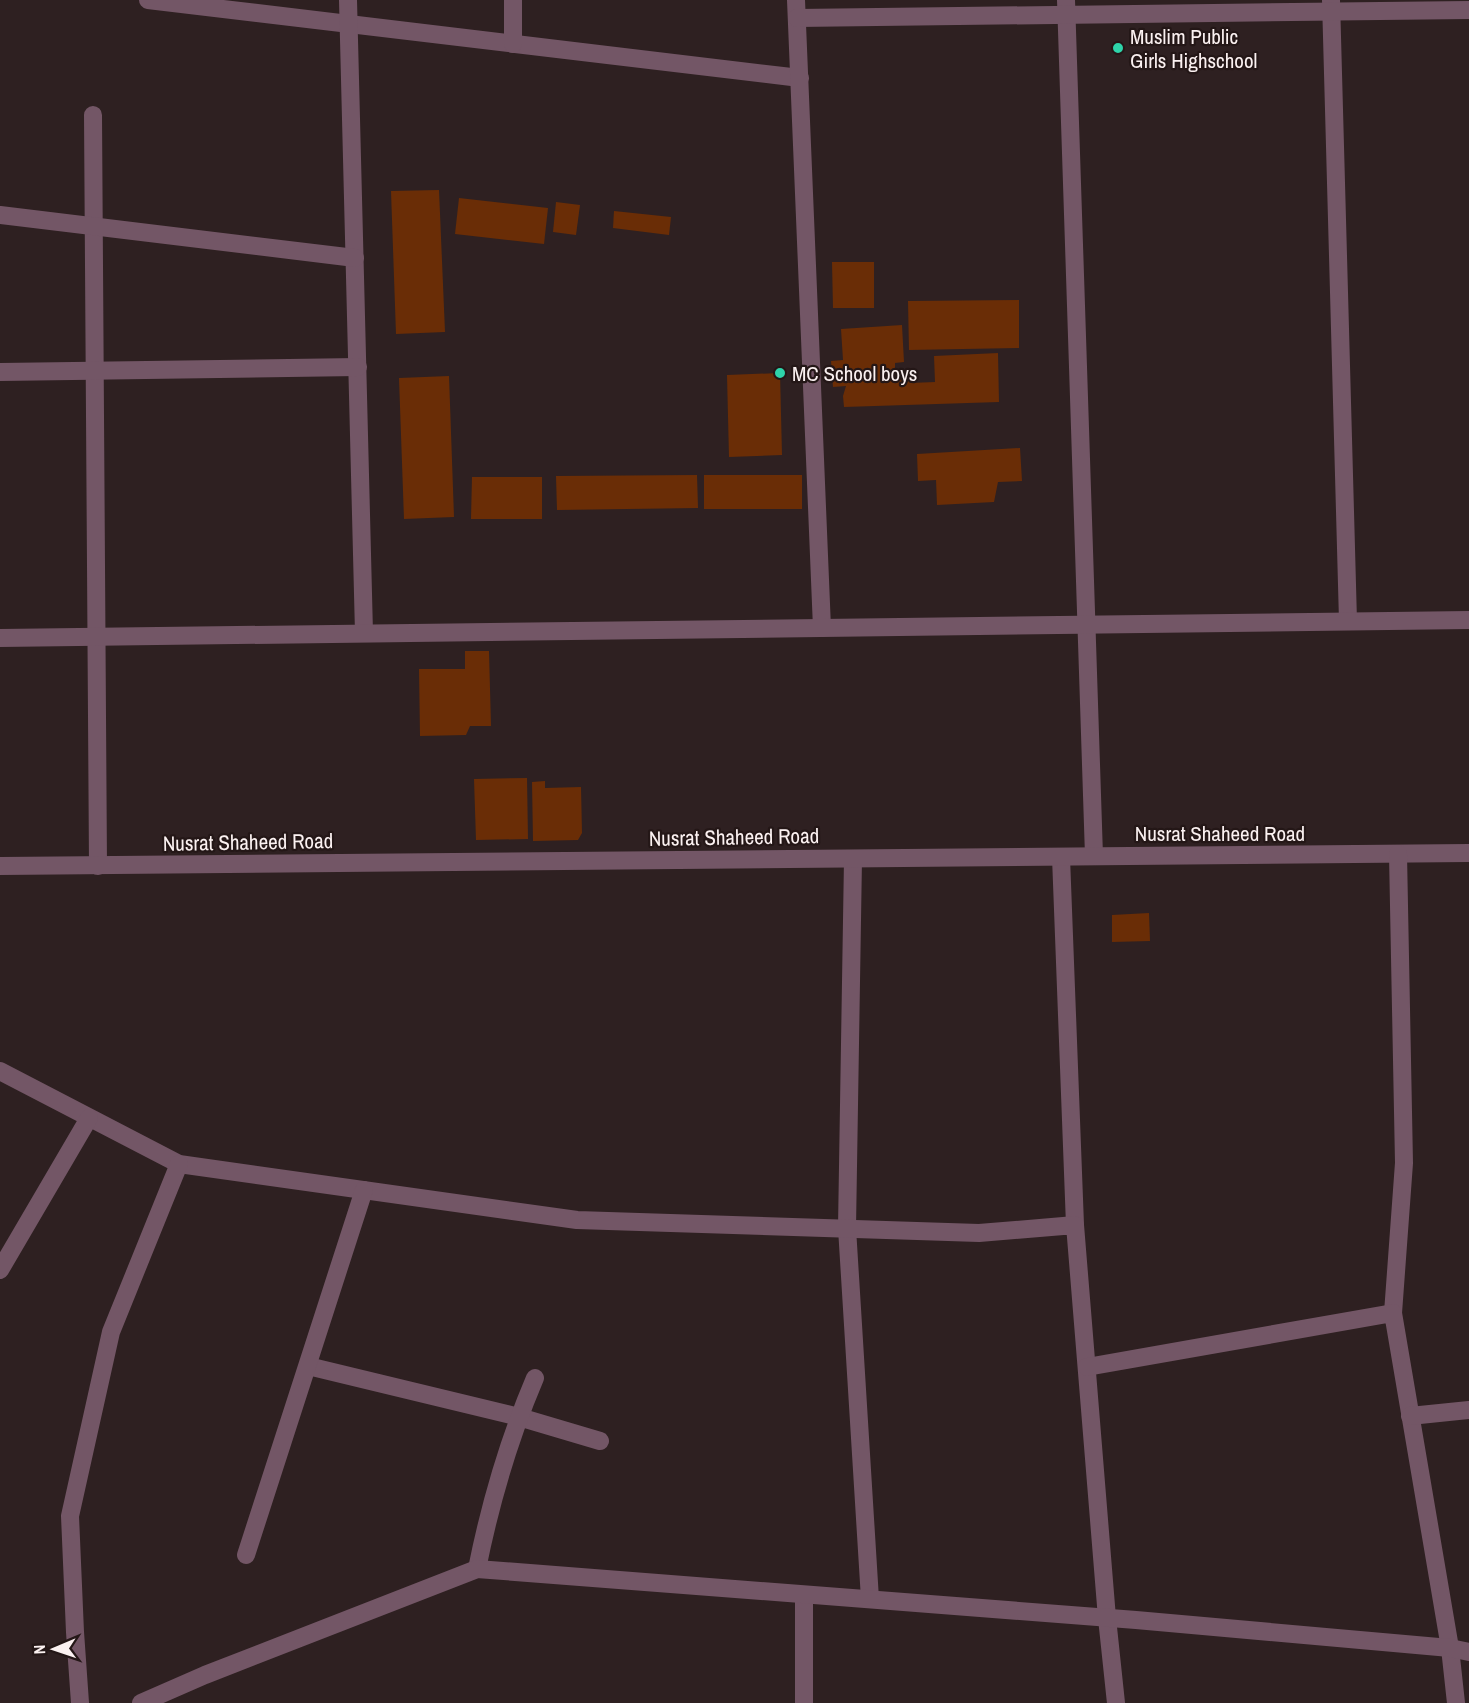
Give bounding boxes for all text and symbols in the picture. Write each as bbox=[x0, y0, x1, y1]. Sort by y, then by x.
place label: Muslim Public Girls Highschool bbox=[1130, 22, 1257, 75]
marker: Muslim Public Girls Highschool bbox=[1111, 41, 1125, 55]
place label: MC School boys bbox=[792, 359, 917, 388]
marker: MC School boys bbox=[773, 366, 787, 380]
street label: Nusrat Shaheed Road bbox=[1135, 819, 1305, 848]
street label: Nusrat Shaheed Road bbox=[649, 821, 819, 853]
street label: Nusrat Shaheed Road bbox=[163, 826, 333, 858]
north arrow bbox=[24, 1619, 84, 1679]
text: N bbox=[28, 1644, 50, 1655]

